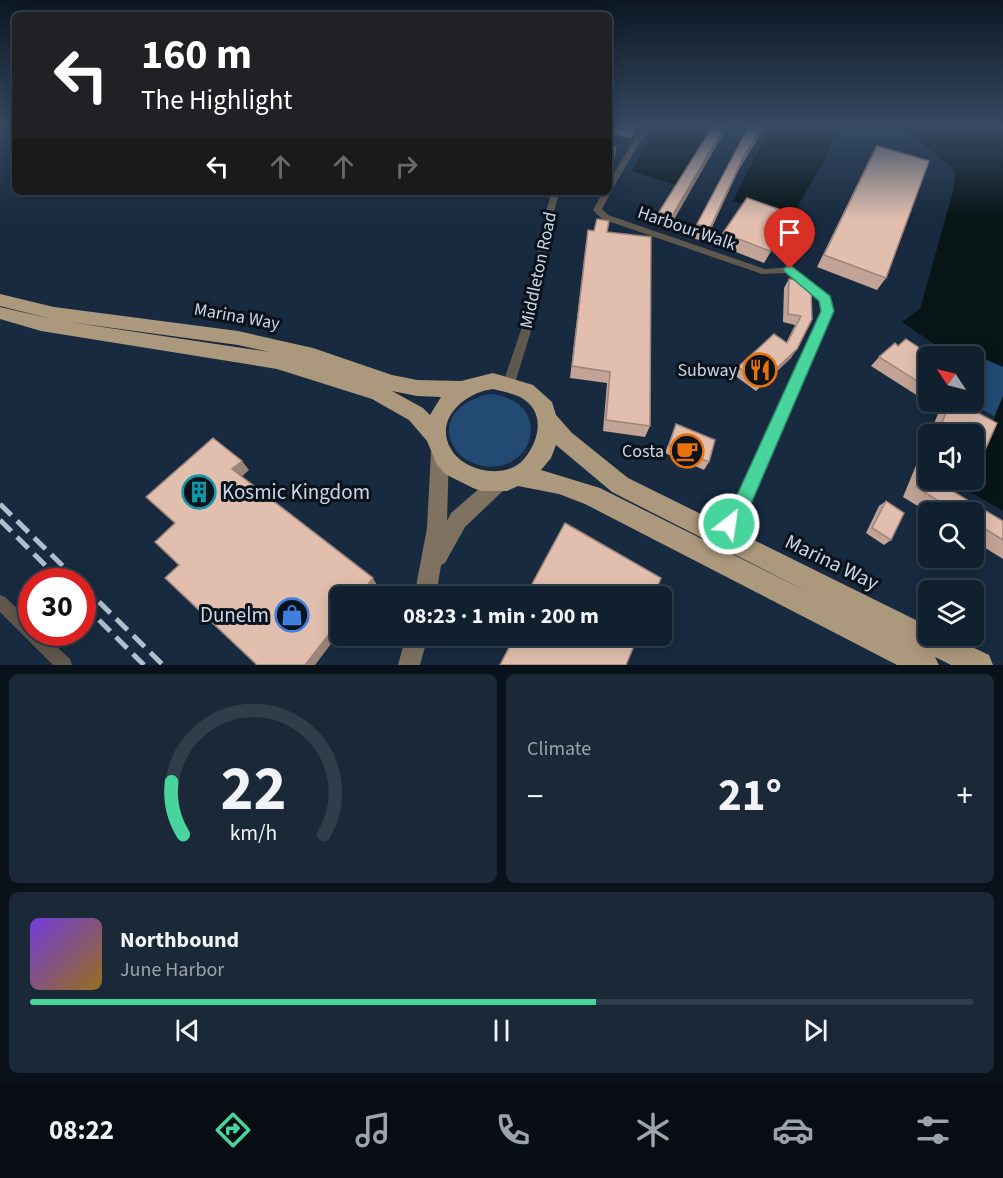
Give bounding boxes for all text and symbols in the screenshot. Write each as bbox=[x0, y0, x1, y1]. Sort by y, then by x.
text: 160 m bbox=[141, 25, 252, 85]
icon: left bbox=[42, 36, 120, 114]
text: The Highlight bbox=[141, 81, 292, 120]
icon: left bbox=[201, 150, 234, 183]
icon: ahead bbox=[264, 150, 297, 183]
icon: ahead bbox=[327, 150, 360, 183]
icon: right bbox=[390, 150, 423, 183]
street label: Harbour Walk bbox=[634, 200, 740, 257]
pin bbox=[764, 207, 815, 269]
street label: Middleton Road bbox=[514, 210, 563, 331]
icon: arrive bbox=[773, 216, 806, 249]
street label: Marina Way bbox=[192, 297, 282, 336]
north arrow bbox=[918, 346, 984, 412]
map controls bbox=[918, 346, 984, 646]
restaurant icon: Subway bbox=[742, 352, 778, 388]
place label: Subway bbox=[677, 358, 738, 383]
button: sound bbox=[918, 424, 984, 490]
cafe icon: Costa bbox=[669, 433, 705, 469]
place label: Costa bbox=[622, 439, 664, 464]
building icon: Kosmic Kingdom bbox=[181, 474, 217, 510]
place label: Kosmic Kingdom bbox=[222, 477, 370, 507]
position arrow bbox=[697, 492, 761, 556]
button: search bbox=[918, 502, 984, 568]
street label: Marina Way bbox=[780, 526, 884, 598]
speed limit sign: 30 bbox=[18, 568, 96, 646]
button: layers bbox=[918, 580, 984, 646]
shop icon: Dunelm bbox=[274, 597, 310, 633]
place label: Dunelm bbox=[200, 600, 269, 630]
text: 08:23 · 1 min · 200 m bbox=[403, 600, 599, 632]
text: Climate bbox=[527, 735, 591, 763]
text: 22 bbox=[220, 745, 286, 834]
text: 21° bbox=[718, 764, 782, 828]
text: − bbox=[527, 773, 543, 820]
text: + bbox=[957, 773, 973, 820]
text: km/h bbox=[229, 819, 277, 850]
text: Northbound bbox=[120, 924, 239, 956]
text: June Harbor bbox=[120, 956, 224, 984]
icon: previous bbox=[171, 1014, 204, 1047]
icon: pause bbox=[485, 1014, 518, 1047]
icon: next bbox=[799, 1014, 832, 1047]
icon: directions bbox=[212, 1109, 254, 1151]
icon: music bbox=[352, 1109, 394, 1151]
icon: phone bbox=[492, 1109, 534, 1151]
icon: climate bbox=[632, 1109, 674, 1151]
icon: car bbox=[772, 1109, 814, 1151]
icon: filters bbox=[912, 1109, 954, 1151]
text: 08:22 bbox=[49, 1111, 114, 1150]

